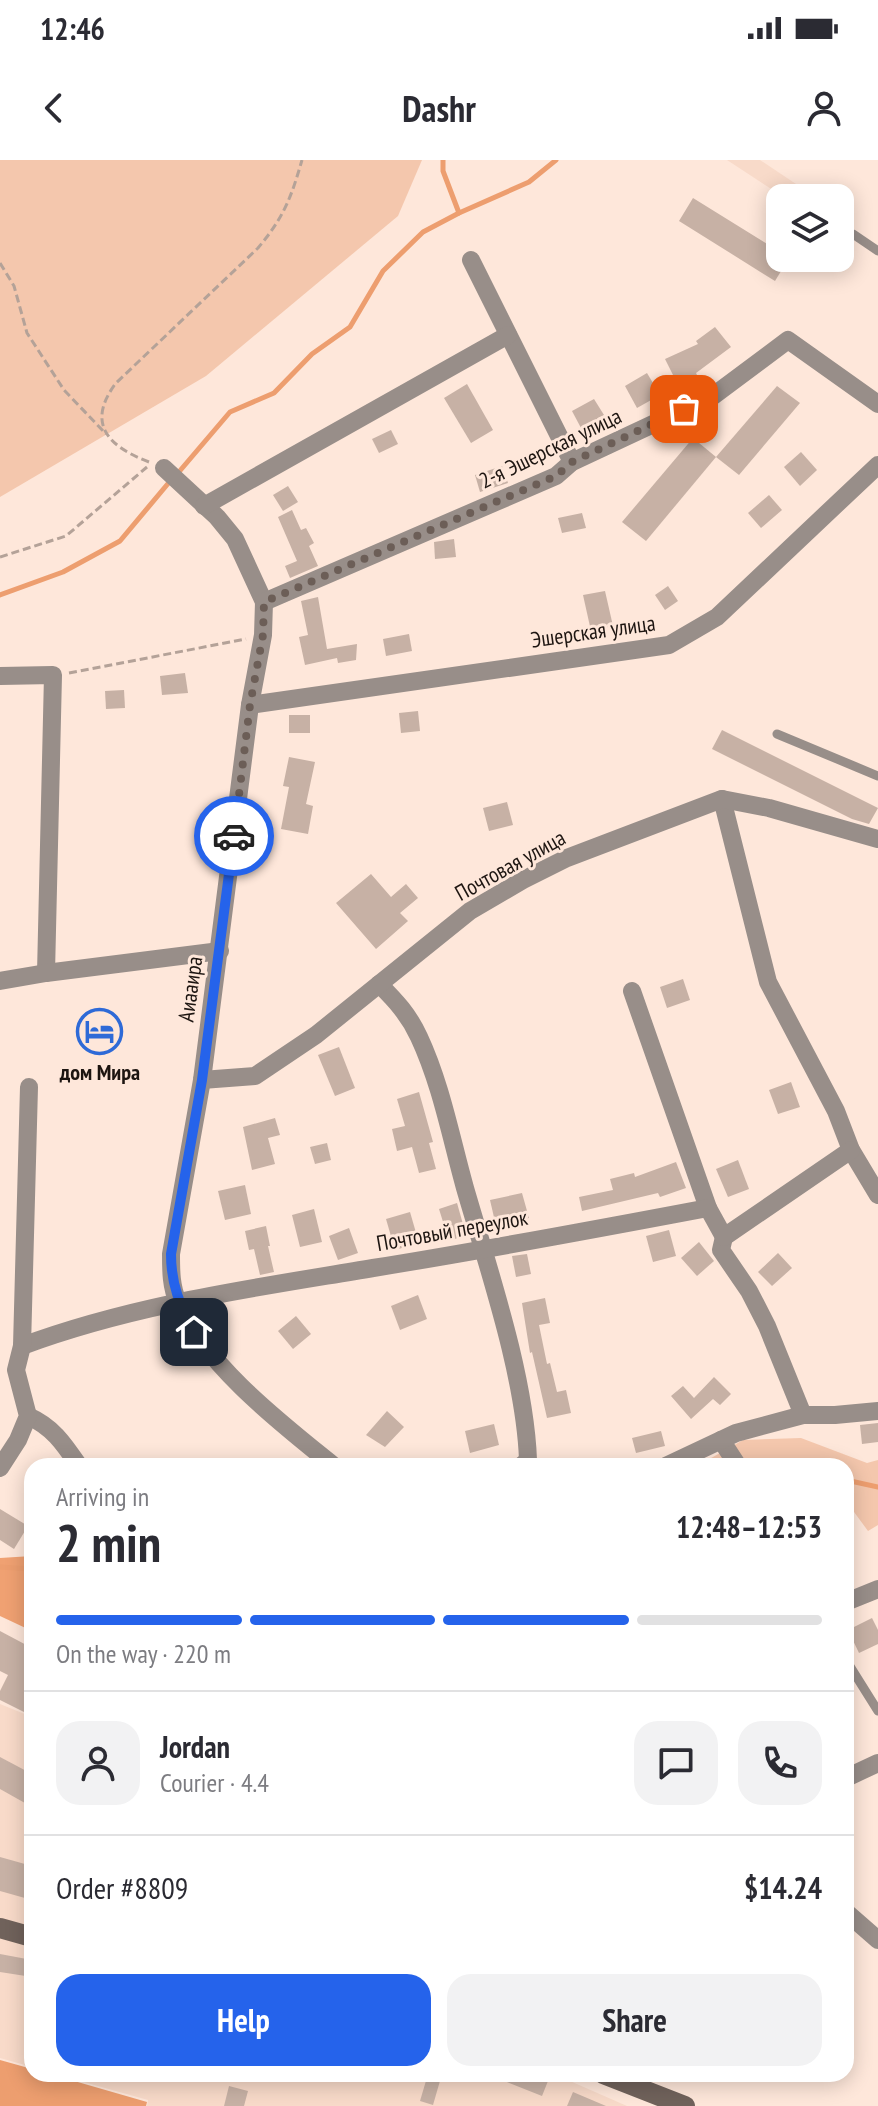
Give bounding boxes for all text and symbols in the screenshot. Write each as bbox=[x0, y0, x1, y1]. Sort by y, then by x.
text: 12:46 bbox=[40, 9, 105, 48]
text: Dashr bbox=[402, 85, 476, 132]
icon: back bbox=[32, 86, 76, 130]
icon: person bbox=[802, 86, 846, 130]
map controls bbox=[766, 184, 854, 272]
button: layers bbox=[766, 184, 854, 272]
pin bbox=[650, 375, 718, 443]
icon: bag bbox=[662, 387, 706, 431]
street label: 2-я Эшерская улица bbox=[474, 401, 626, 495]
street label: Эшерская улица bbox=[529, 608, 657, 654]
courier bbox=[194, 796, 274, 876]
icon: car bbox=[212, 814, 256, 858]
street label: Почтовая улица bbox=[450, 823, 570, 907]
street label: Аиааира bbox=[172, 955, 208, 1023]
hotel icon: дом Мира bbox=[76, 1007, 124, 1055]
place label: дом Мира bbox=[59, 1058, 140, 1086]
street label: Почтовый переулок bbox=[374, 1203, 530, 1257]
pin bbox=[160, 1298, 228, 1366]
icon: home bbox=[172, 1310, 216, 1354]
text: Arriving in bbox=[56, 1480, 149, 1513]
text: 12:48–12:53 bbox=[676, 1507, 822, 1546]
text: 2 min bbox=[56, 1509, 161, 1576]
text: On the way · 220 m bbox=[56, 1637, 231, 1670]
button: person bbox=[56, 1721, 140, 1805]
button: chat bbox=[634, 1721, 718, 1805]
button: phone bbox=[738, 1721, 822, 1805]
text: Jordan bbox=[160, 1727, 230, 1766]
text: Courier · 4.4 bbox=[160, 1766, 269, 1799]
text: Order #8809 bbox=[56, 1868, 188, 1907]
text: $14.24 bbox=[744, 1868, 822, 1907]
button: Help bbox=[56, 1974, 431, 2066]
button: Share bbox=[447, 1974, 822, 2066]

